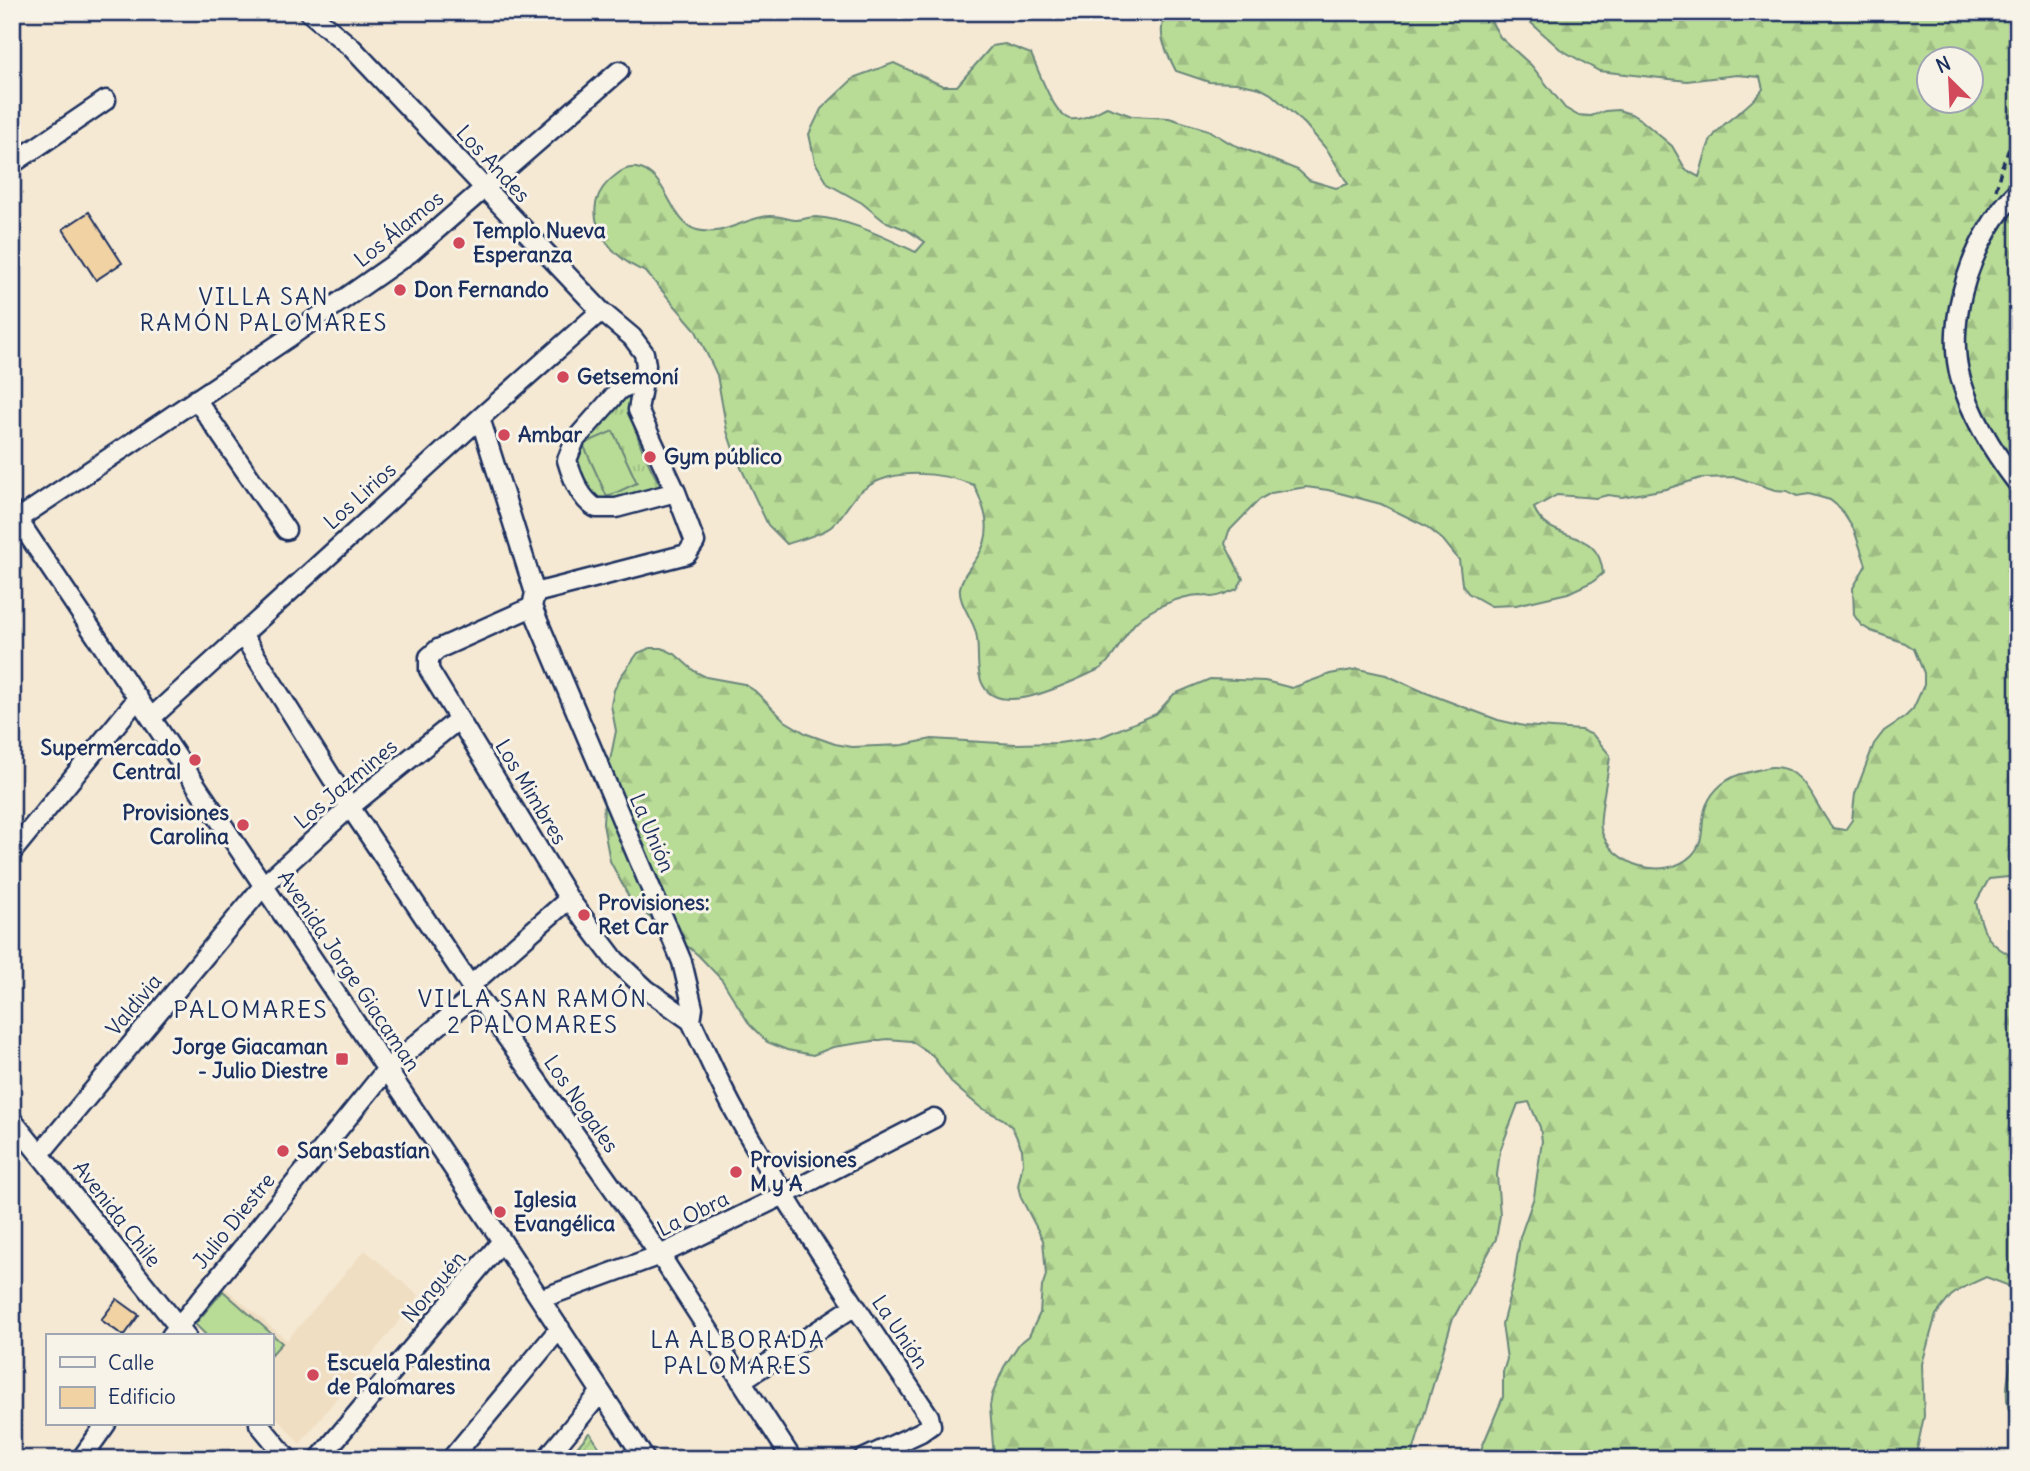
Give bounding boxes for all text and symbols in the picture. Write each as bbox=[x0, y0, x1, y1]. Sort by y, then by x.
north arrow bbox=[1914, 46, 1984, 116]
text: N bbox=[1932, 51, 1954, 78]
street label: Los Andes bbox=[451, 119, 536, 208]
street label: Los Álamos bbox=[348, 184, 449, 273]
place label: Templo Nueva Esperanza bbox=[473, 217, 606, 268]
marker: Templo Nueva Esperanza bbox=[451, 235, 467, 251]
place label: Don Fernando bbox=[414, 276, 549, 303]
district label: VILLA SAN RAMÓN PALOMARES bbox=[140, 282, 388, 337]
marker: Don Fernando bbox=[392, 282, 408, 298]
place label: Getsemoní bbox=[577, 363, 679, 390]
marker: Getsemoní bbox=[555, 369, 571, 385]
place label: Ambar bbox=[518, 421, 582, 448]
marker: Ambar bbox=[496, 427, 512, 443]
place label: Gym público bbox=[664, 443, 782, 470]
marker: Gym público bbox=[642, 449, 658, 465]
street label: Los Lirios bbox=[318, 456, 402, 535]
street label: Los Jazmines bbox=[289, 733, 403, 835]
place label: Supermercado Central bbox=[41, 734, 181, 785]
street label: Los Mimbres bbox=[489, 734, 573, 849]
marker: Supermercado Central bbox=[187, 752, 203, 768]
street label: La Unión bbox=[624, 789, 681, 876]
place label: Provisiones Carolina bbox=[122, 799, 229, 850]
marker: Provisiones Carolina bbox=[235, 817, 251, 833]
street label: Avenida Jorge Giacaman bbox=[272, 865, 427, 1076]
place label: Provisiones: Ret Car bbox=[598, 889, 710, 940]
marker: Provisiones: Ret Car bbox=[576, 907, 592, 923]
street label: Valdivia bbox=[100, 968, 167, 1041]
district label: VILLA SAN RAMÓN 2 PALOMARES bbox=[418, 984, 648, 1039]
district label: PALOMARES bbox=[173, 994, 329, 1024]
place label: Jorge Giacaman - Julio Diestre bbox=[172, 1033, 328, 1084]
street label: Los Nogales bbox=[538, 1050, 625, 1158]
marker: Jorge Giacaman - Julio Diestre bbox=[334, 1051, 350, 1067]
place label: San Sebastían bbox=[297, 1137, 430, 1164]
marker: San Sebastían bbox=[275, 1143, 291, 1159]
place label: Provisiones M y A bbox=[750, 1146, 857, 1197]
street label: Avenida Chile bbox=[67, 1155, 167, 1272]
marker: Provisiones M y A bbox=[728, 1164, 744, 1180]
street label: Julio Diestre bbox=[187, 1167, 281, 1274]
street label: La Obra bbox=[653, 1185, 733, 1242]
place label: Iglesia Evangélica bbox=[514, 1186, 615, 1237]
marker: Iglesia Evangélica bbox=[492, 1204, 508, 1220]
street label: Nonguén bbox=[396, 1245, 471, 1328]
street label: La Unión bbox=[866, 1290, 935, 1374]
district label: LA ALBORADA PALOMARES bbox=[650, 1325, 826, 1380]
legend bbox=[46, 1334, 273, 1426]
text: Calle bbox=[108, 1349, 154, 1376]
place label: Escuela Palestina de Palomares bbox=[327, 1349, 490, 1400]
marker: Escuela Palestina de Palomares bbox=[305, 1367, 321, 1383]
text: Edificio bbox=[108, 1383, 176, 1410]

